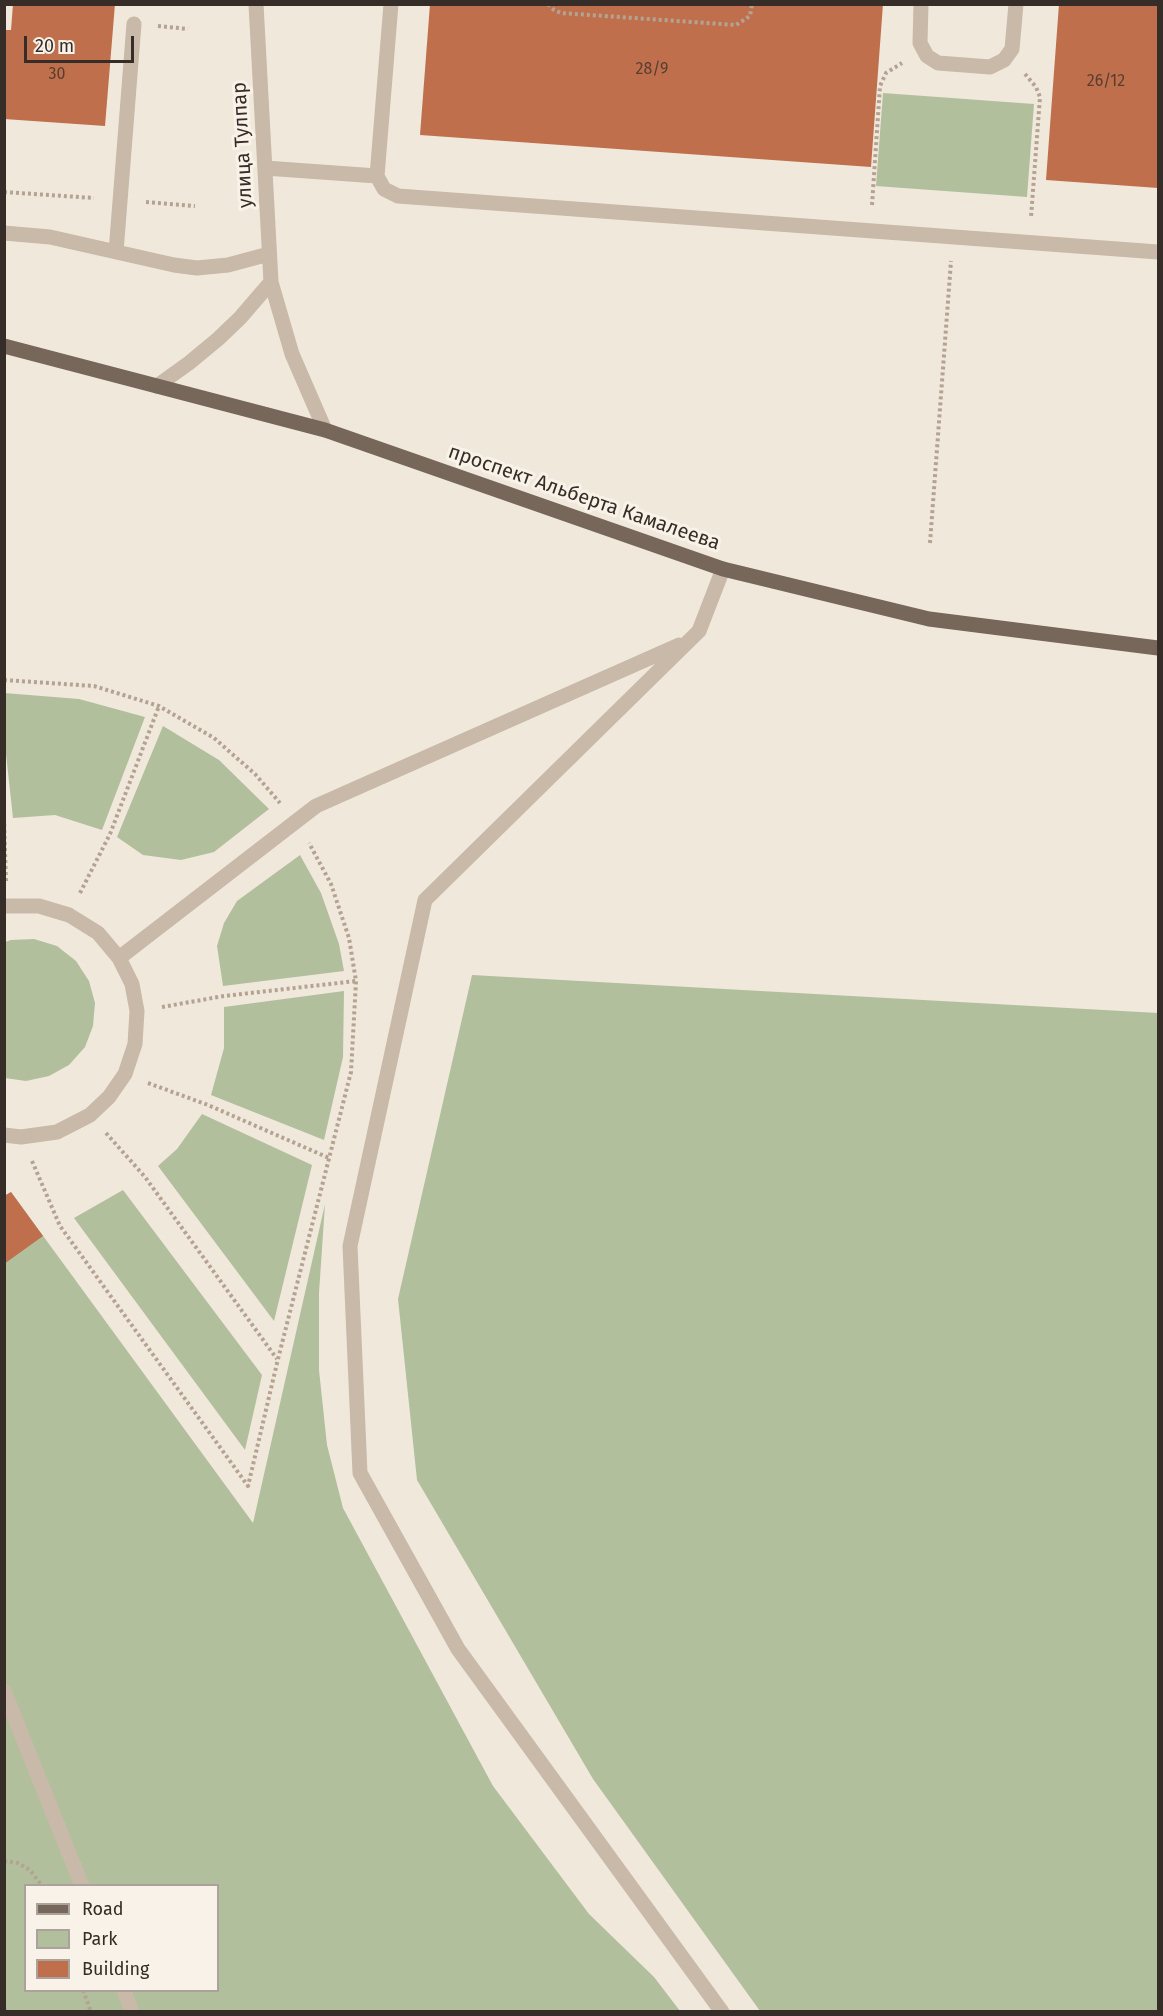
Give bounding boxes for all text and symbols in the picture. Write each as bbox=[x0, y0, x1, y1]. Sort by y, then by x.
scale bar bbox=[27, 24, 136, 62]
text: 20 m bbox=[35, 35, 74, 57]
house number: 28/9 bbox=[636, 60, 668, 80]
house number: 30 bbox=[49, 65, 65, 85]
house number: 26/12 bbox=[1087, 72, 1125, 92]
street label: улица Тулпар bbox=[228, 81, 258, 209]
street label: проспект Альберта Камалеева bbox=[445, 440, 723, 556]
legend bbox=[24, 1884, 219, 1992]
text: Road bbox=[82, 1898, 124, 1920]
text: Park bbox=[82, 1928, 117, 1950]
text: Building bbox=[82, 1958, 149, 1980]

